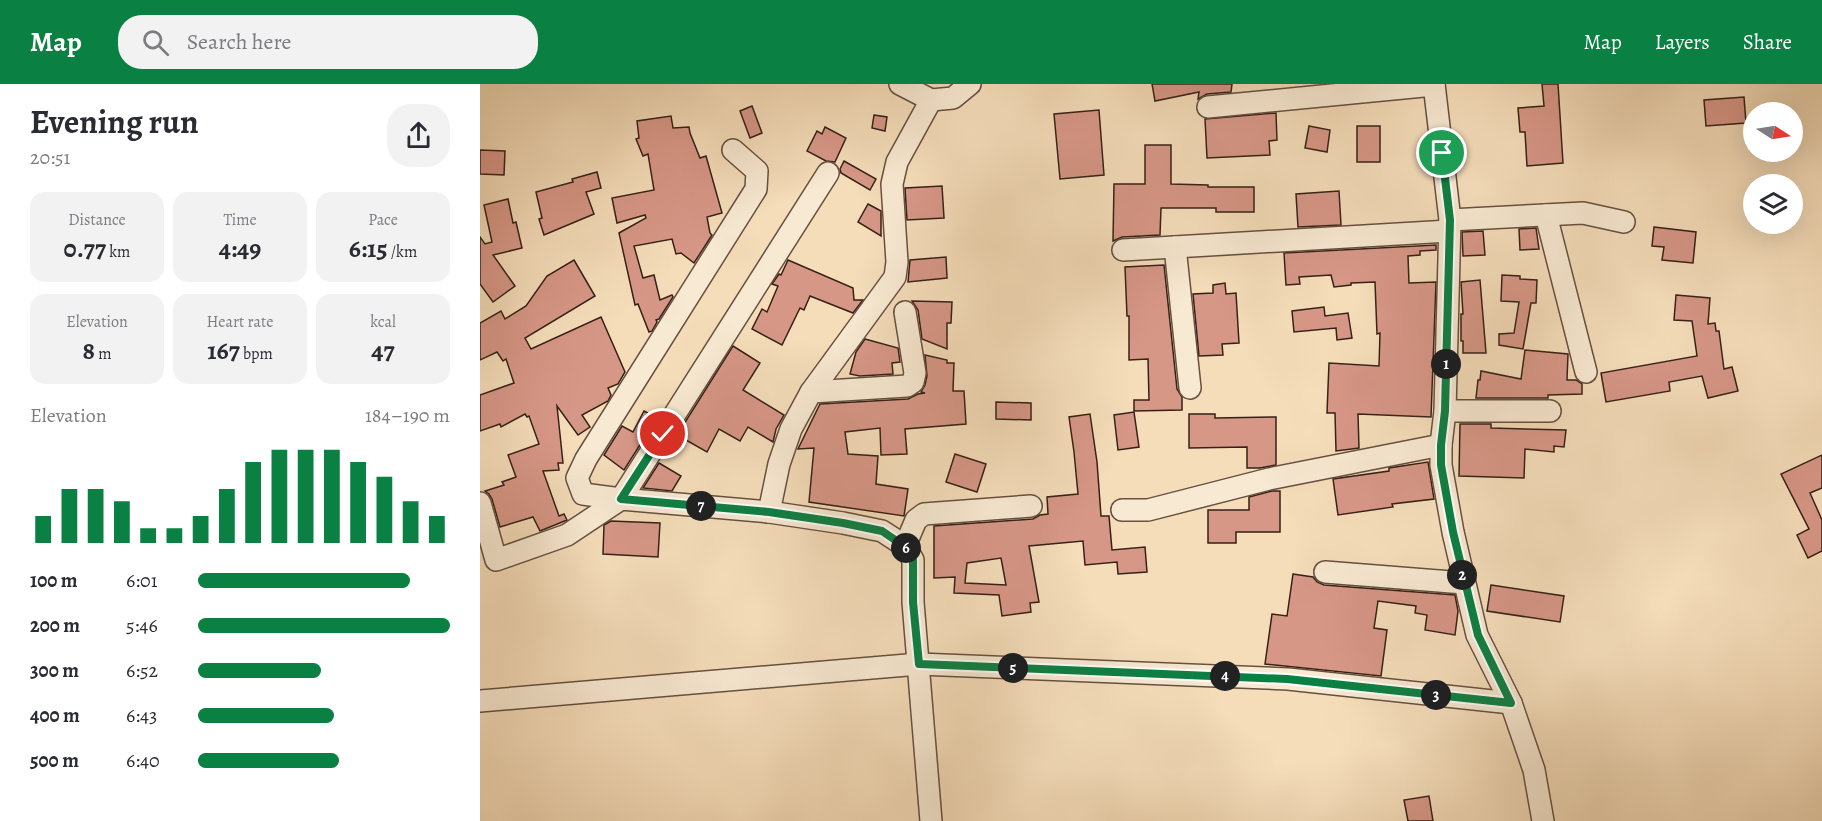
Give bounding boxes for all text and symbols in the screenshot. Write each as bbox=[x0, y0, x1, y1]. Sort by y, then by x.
search box bbox=[118, 15, 538, 69]
text: Map bbox=[30, 23, 82, 61]
icon: search bbox=[139, 26, 172, 59]
text: Search here bbox=[187, 27, 291, 57]
text: Map bbox=[1583, 28, 1622, 56]
text: Layers bbox=[1655, 28, 1710, 56]
text: Share bbox=[1743, 28, 1792, 56]
text: Evening run bbox=[30, 99, 199, 144]
north arrow bbox=[1743, 102, 1803, 162]
map controls bbox=[1743, 102, 1803, 234]
button: share bbox=[387, 104, 450, 167]
pin bbox=[1416, 127, 1467, 178]
icon: arrive bbox=[1425, 136, 1458, 169]
text: 20:51 bbox=[30, 144, 70, 171]
button: layers bbox=[1743, 174, 1803, 234]
text: Distance bbox=[68, 209, 126, 231]
text: Time bbox=[223, 209, 257, 231]
text: Pace bbox=[368, 209, 398, 231]
text: 0.77 bbox=[64, 231, 106, 266]
text: 4:49 bbox=[219, 231, 261, 266]
text: 6:15 bbox=[349, 231, 388, 266]
text: km bbox=[106, 241, 130, 263]
text: /km bbox=[388, 241, 417, 263]
text: Elevation bbox=[66, 311, 128, 333]
text: Heart rate bbox=[207, 311, 273, 333]
text: kcal bbox=[370, 311, 396, 333]
text: 8 bbox=[83, 333, 95, 368]
text: 167 bbox=[207, 333, 240, 368]
text: 47 bbox=[371, 333, 395, 368]
text: m bbox=[95, 343, 111, 365]
text: bpm bbox=[240, 343, 273, 365]
pin: 1 bbox=[1431, 349, 1461, 379]
text: 1 bbox=[1443, 353, 1449, 375]
text: Elevation bbox=[30, 402, 107, 429]
text: 184–190 m bbox=[365, 402, 450, 429]
pin bbox=[637, 408, 688, 459]
icon: check bbox=[646, 417, 679, 450]
pin: 7 bbox=[686, 491, 716, 521]
text: 7 bbox=[698, 495, 704, 517]
pin: 6 bbox=[891, 533, 921, 563]
text: 6 bbox=[902, 537, 910, 559]
pin: 2 bbox=[1447, 560, 1477, 590]
text: 2 bbox=[1458, 564, 1466, 586]
text: 100 m bbox=[30, 567, 78, 594]
text: 6:01 bbox=[126, 567, 158, 594]
text: 200 m bbox=[30, 612, 80, 639]
text: 5:46 bbox=[126, 612, 158, 639]
pin: 5 bbox=[998, 653, 1028, 683]
text: 300 m bbox=[30, 657, 79, 684]
text: 6:52 bbox=[126, 657, 158, 684]
text: 5 bbox=[1010, 657, 1016, 679]
pin: 4 bbox=[1210, 661, 1240, 691]
text: 4 bbox=[1221, 665, 1229, 687]
pin: 3 bbox=[1421, 680, 1451, 710]
text: 3 bbox=[1433, 684, 1439, 706]
text: 400 m bbox=[30, 702, 80, 729]
text: 6:43 bbox=[126, 702, 157, 729]
text: 500 m bbox=[30, 747, 79, 774]
text: 6:40 bbox=[126, 747, 160, 774]

